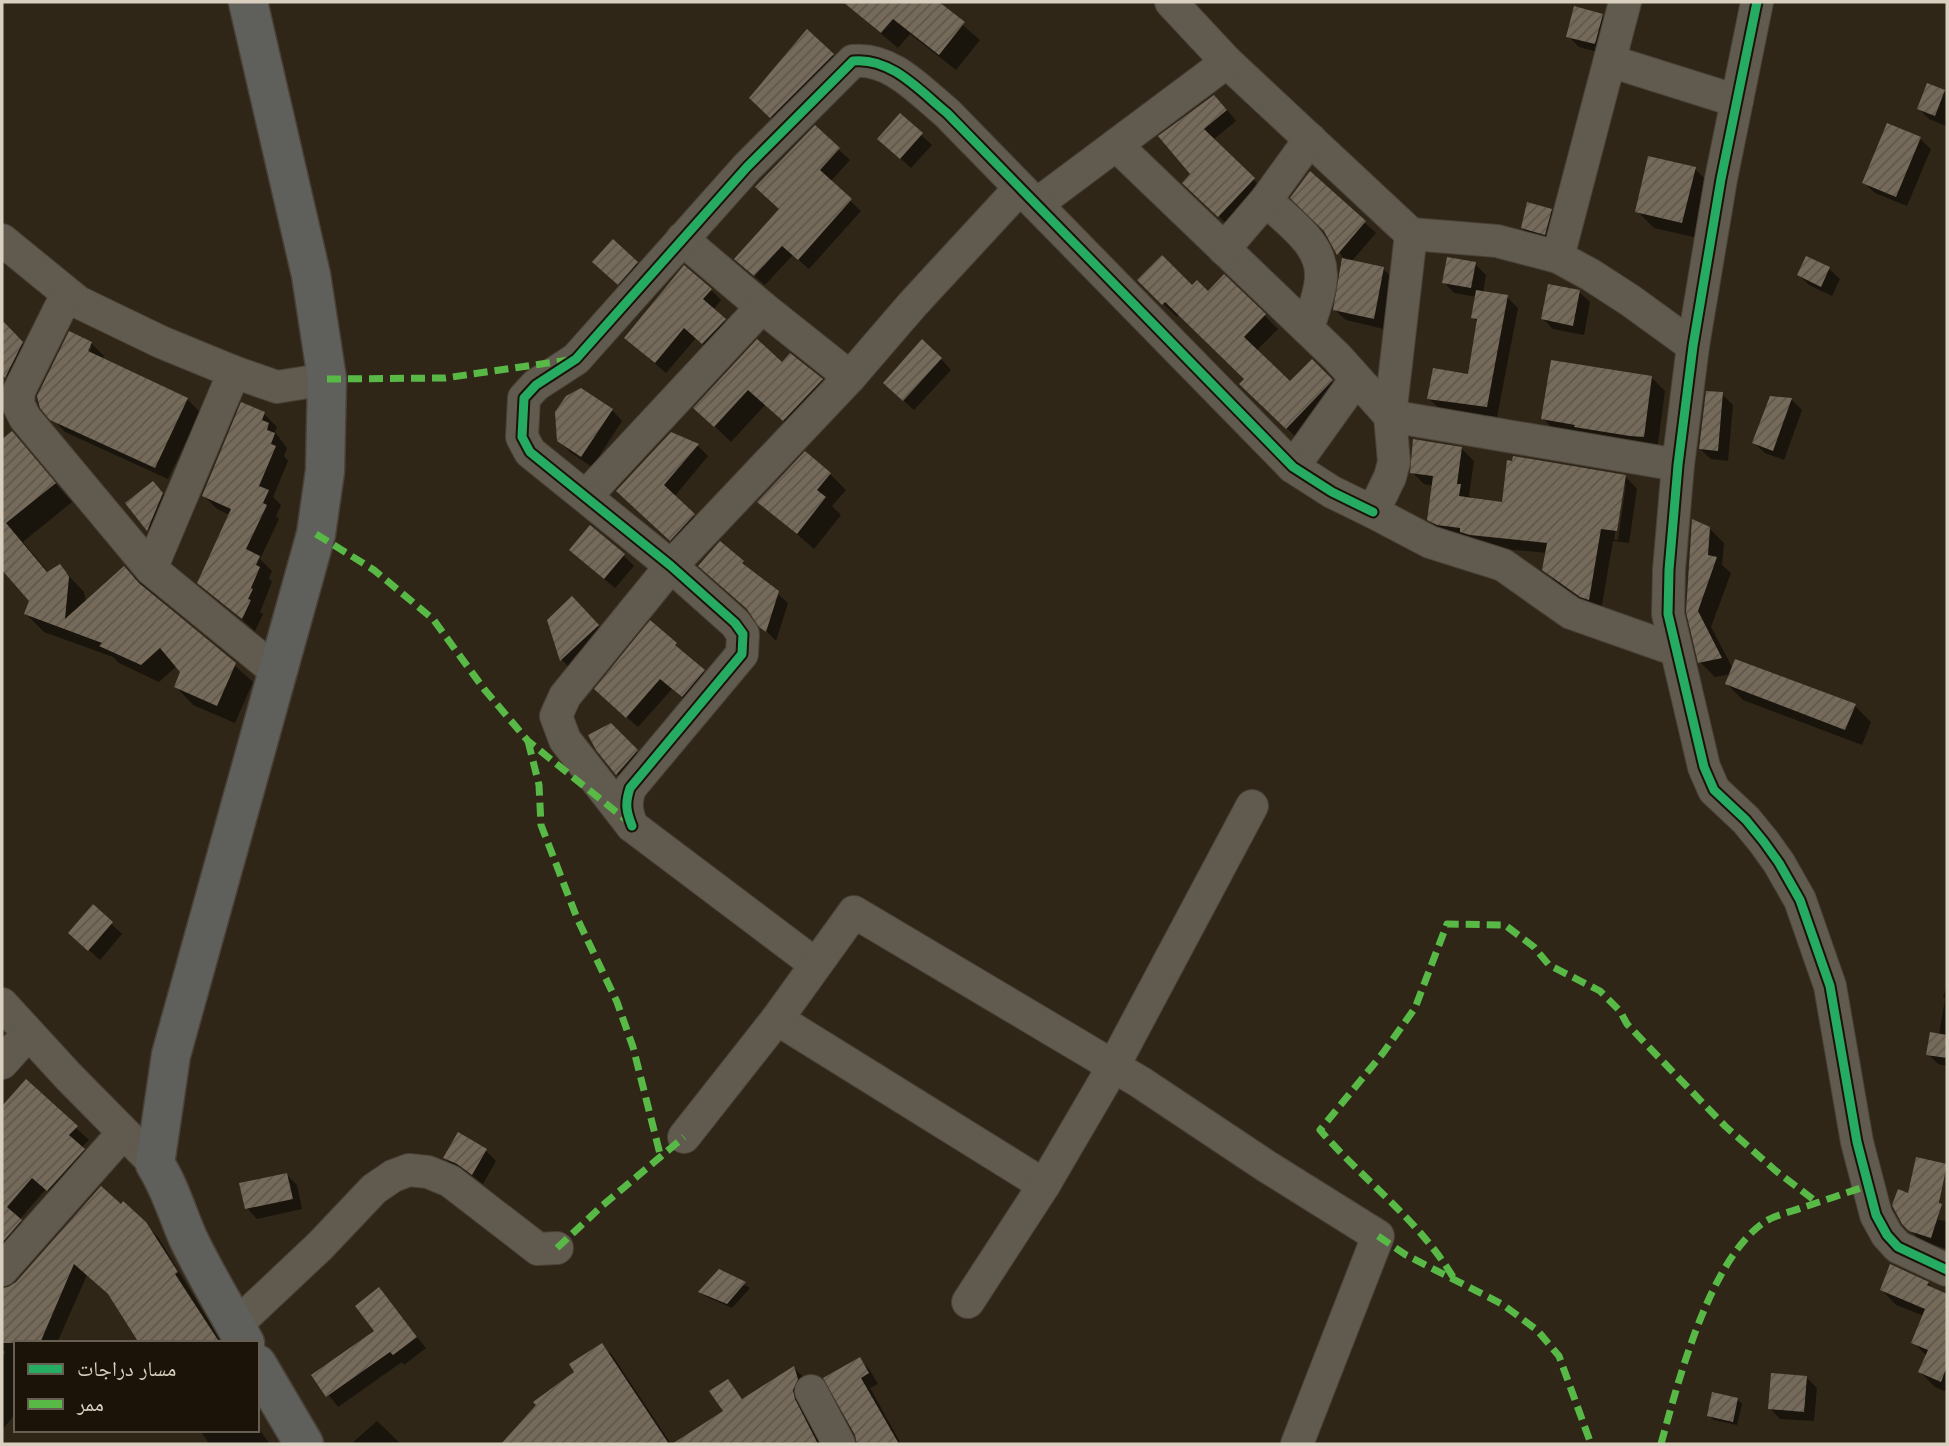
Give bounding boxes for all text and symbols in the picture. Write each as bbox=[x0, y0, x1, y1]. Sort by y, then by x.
legend bbox=[14, 1341, 259, 1432]
text: مسار دراجات bbox=[77, 1355, 176, 1381]
text: ممر bbox=[76, 1390, 104, 1416]

